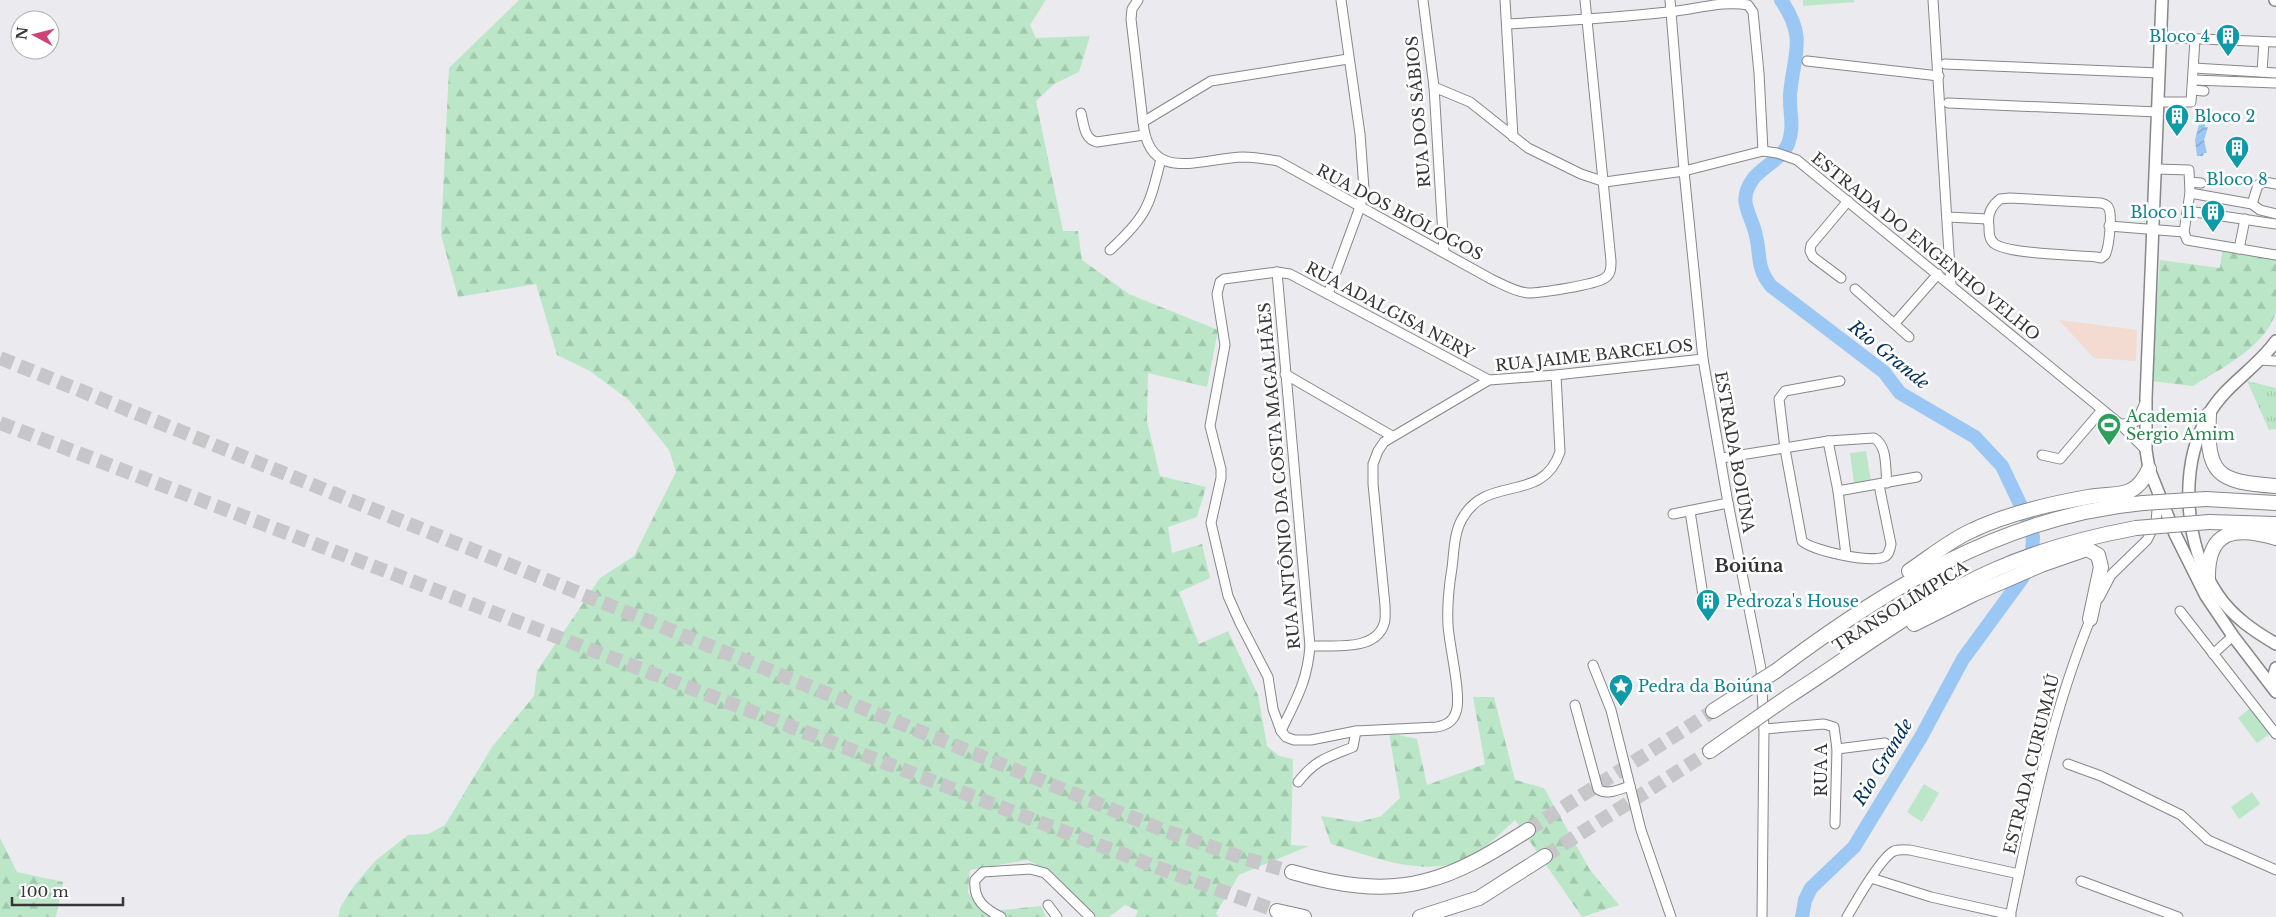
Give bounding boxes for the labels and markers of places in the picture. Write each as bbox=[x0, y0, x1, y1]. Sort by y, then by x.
building icon: Bloco 4 bbox=[2215, 23, 2241, 57]
place label: Bloco 4 bbox=[2149, 26, 2210, 46]
building icon: Bloco 2 bbox=[2164, 103, 2190, 137]
place label: Bloco 2 bbox=[2194, 106, 2255, 126]
building icon: Bloco 8 bbox=[2224, 135, 2250, 169]
place label: Bloco 8 bbox=[2206, 169, 2268, 189]
building icon: Bloco 11 bbox=[2200, 199, 2226, 233]
place label: Bloco 11 bbox=[2130, 202, 2196, 222]
place label: Academia Sergio Amim bbox=[2125, 406, 2235, 444]
sports icon: Academia Sergio Amim bbox=[2096, 412, 2122, 446]
building icon: Pedroza's House bbox=[1695, 588, 1721, 622]
place label: Pedroza's House bbox=[1726, 591, 1859, 611]
place icon: Pedra da Boiúna bbox=[1608, 673, 1634, 707]
place label: Pedra da Boiúna bbox=[1638, 676, 1772, 696]

